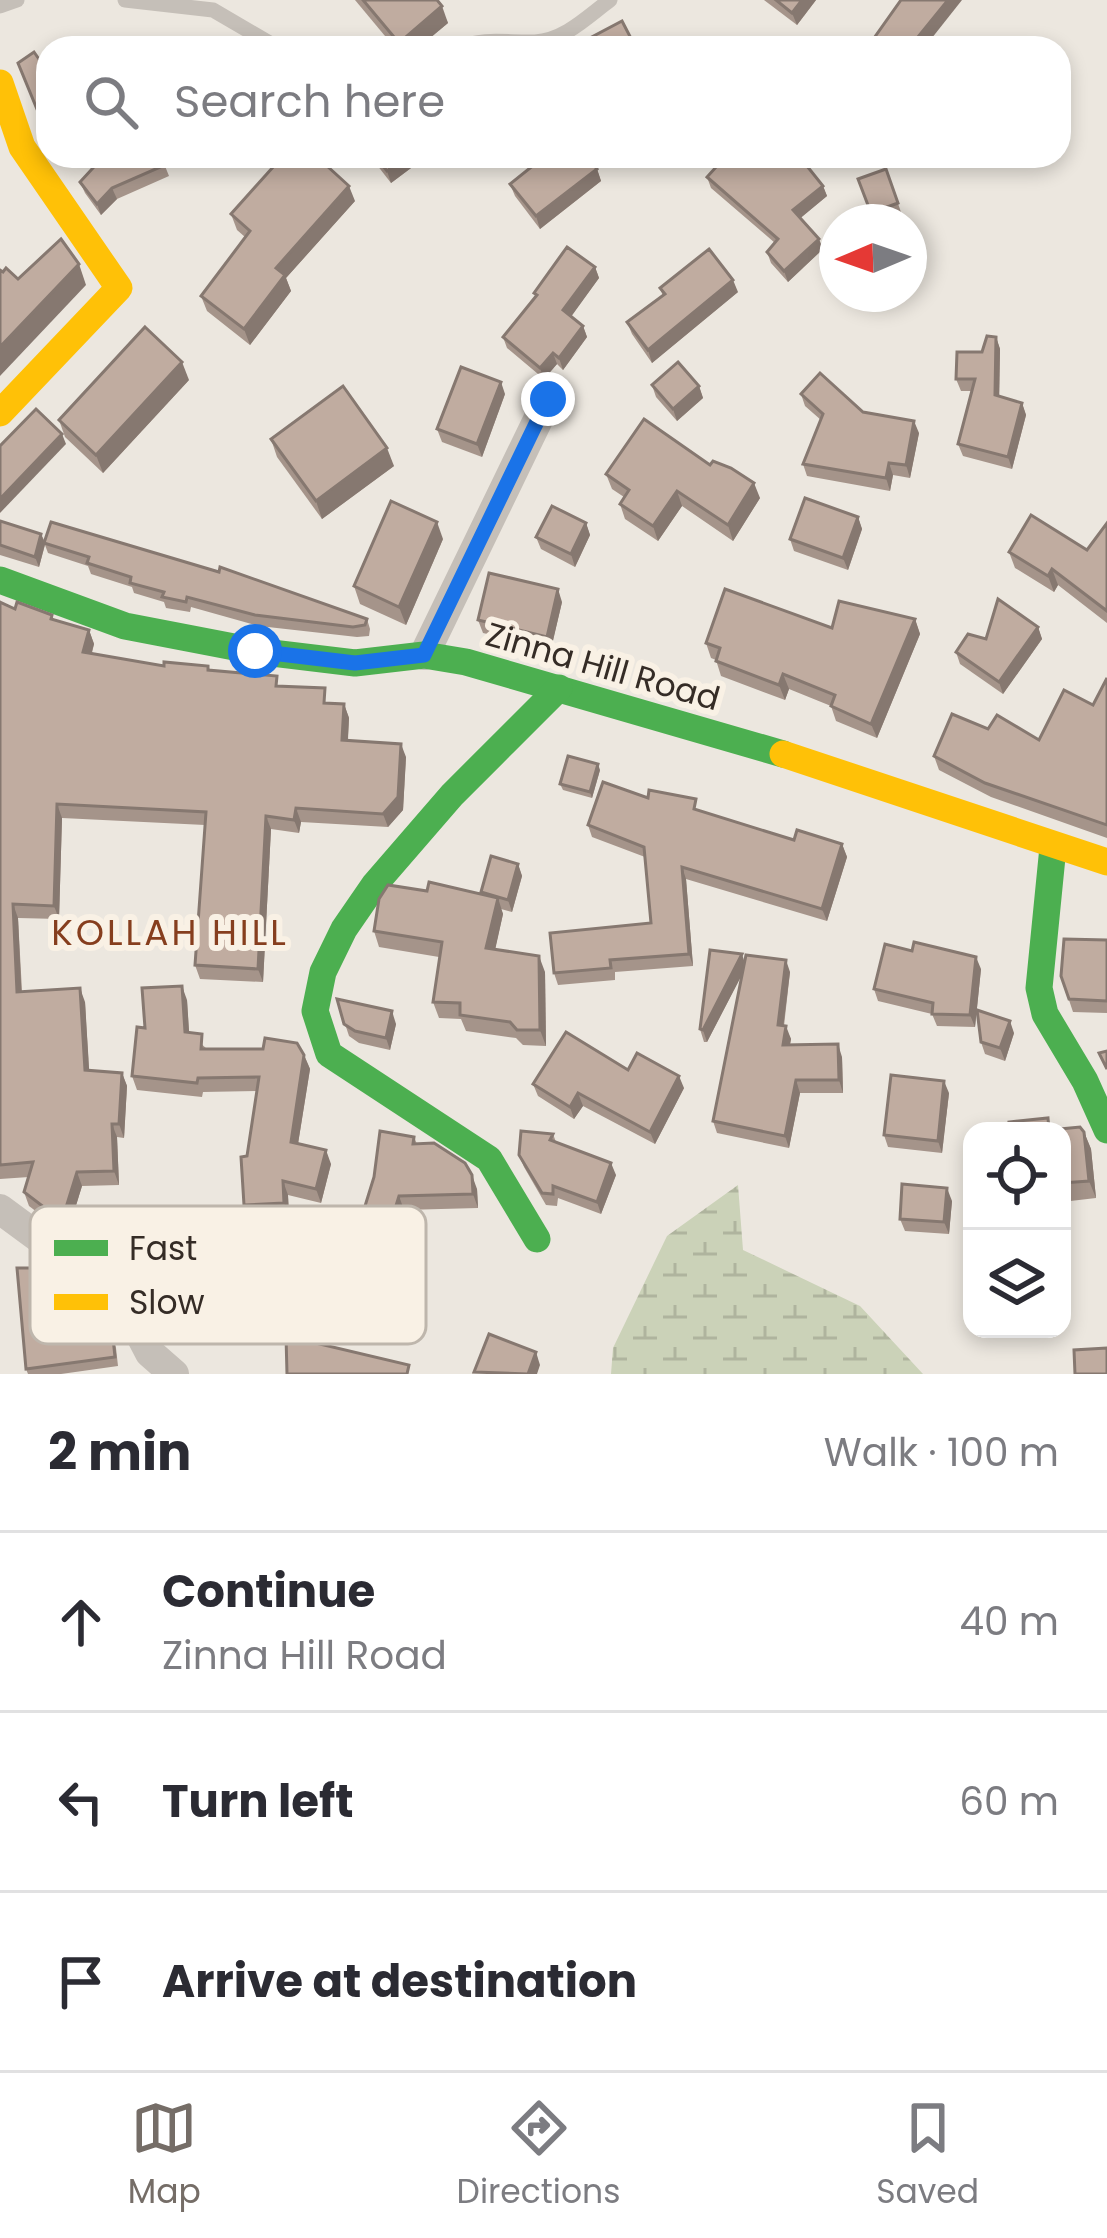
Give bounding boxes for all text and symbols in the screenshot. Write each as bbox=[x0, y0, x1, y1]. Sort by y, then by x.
search box bbox=[36, 36, 1071, 168]
icon: search bbox=[78, 69, 144, 135]
text: Search here bbox=[174, 70, 445, 133]
north arrow bbox=[819, 204, 927, 312]
route end bbox=[521, 372, 575, 426]
street label: Zinna Hill Road bbox=[480, 611, 725, 722]
route start bbox=[228, 624, 282, 678]
district label: KOLLAH HILL bbox=[51, 907, 289, 958]
map controls bbox=[963, 1122, 1071, 1338]
button: locate bbox=[963, 1122, 1071, 1230]
legend bbox=[30, 1206, 426, 1344]
text: Fast bbox=[129, 1225, 197, 1272]
button: layers bbox=[963, 1230, 1071, 1338]
text: Slow bbox=[129, 1279, 205, 1326]
text: 2 min bbox=[48, 1416, 191, 1488]
text: Walk · 100 m bbox=[824, 1425, 1059, 1480]
text: Continue bbox=[162, 1560, 375, 1623]
icon: ahead bbox=[48, 1589, 114, 1655]
text: 40 m bbox=[959, 1594, 1059, 1649]
text: Zinna Hill Road bbox=[162, 1628, 447, 1683]
icon: left bbox=[48, 1769, 114, 1835]
text: Turn left bbox=[162, 1770, 354, 1833]
text: 60 m bbox=[959, 1774, 1059, 1829]
icon: arrive bbox=[48, 1949, 114, 2015]
text: Arrive at destination bbox=[162, 1950, 637, 2013]
tab: Map bbox=[128, 2095, 201, 2217]
tab: Directions bbox=[457, 2095, 620, 2217]
tab: Saved bbox=[876, 2095, 979, 2217]

